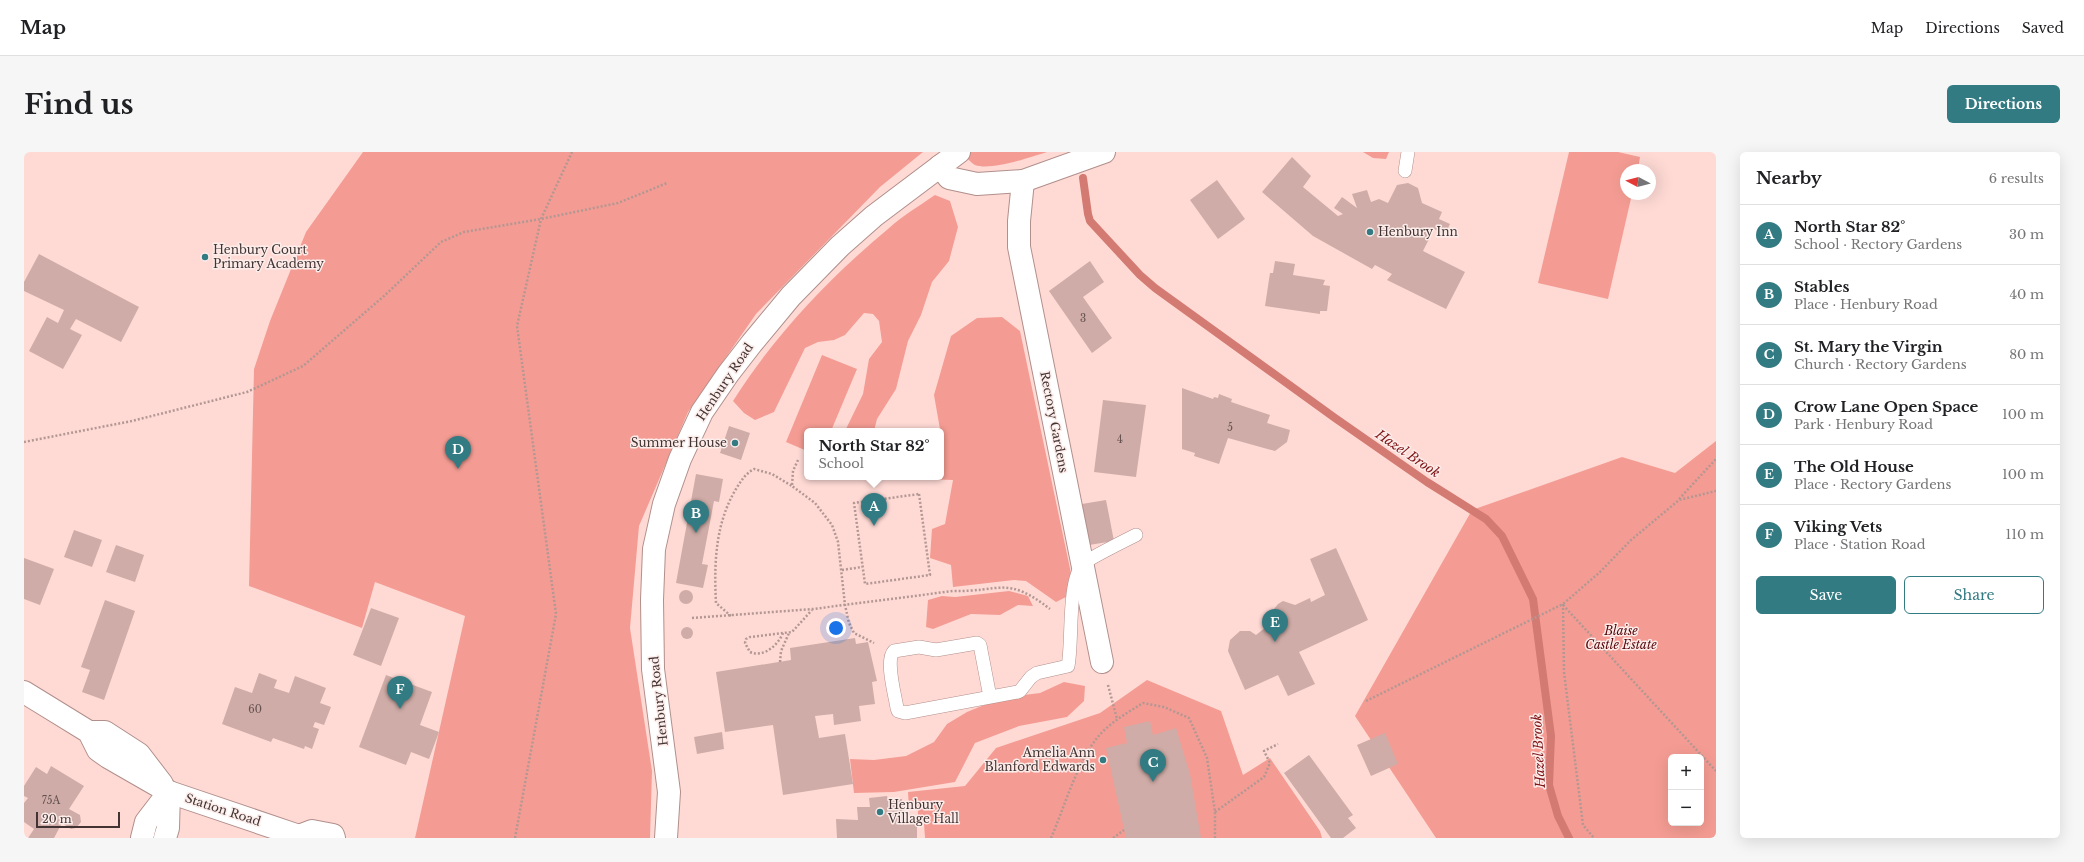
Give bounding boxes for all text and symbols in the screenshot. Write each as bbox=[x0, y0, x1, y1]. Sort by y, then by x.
text: Map bbox=[20, 16, 66, 39]
text: Map bbox=[1871, 19, 1903, 37]
text: Directions bbox=[1925, 19, 2000, 37]
text: Saved bbox=[2022, 19, 2064, 37]
button: Directions bbox=[1947, 85, 2060, 123]
text: Find us bbox=[24, 87, 134, 122]
north arrow bbox=[1620, 164, 1656, 200]
text: Nearby bbox=[1756, 168, 1822, 189]
text: 6 results bbox=[1989, 170, 2044, 187]
text: North Star 82° bbox=[1794, 217, 1905, 236]
place label: Henbury Inn bbox=[1378, 224, 1458, 239]
text: A bbox=[1764, 226, 1774, 243]
text: 30 m bbox=[2009, 226, 2044, 243]
marker: Henbury Inn bbox=[1365, 227, 1375, 237]
text: School · Rectory Gardens bbox=[1794, 236, 1962, 253]
place label: Henbury Court Primary Academy bbox=[213, 242, 324, 271]
marker: Henbury Court Primary Academy bbox=[200, 252, 210, 262]
text: Stables bbox=[1794, 277, 1849, 296]
text: B bbox=[1764, 286, 1774, 303]
text: 40 m bbox=[2009, 286, 2044, 303]
text: Place · Henbury Road bbox=[1794, 296, 1938, 313]
house number: 3 bbox=[1080, 312, 1086, 325]
text: St. Mary the Virgin bbox=[1794, 337, 1943, 356]
street label: Henbury Road bbox=[693, 340, 756, 423]
text: C bbox=[1764, 346, 1774, 363]
text: 80 m bbox=[2009, 346, 2044, 363]
text: Church · Rectory Gardens bbox=[1794, 356, 1967, 373]
street label: Rectory Gardens bbox=[1037, 370, 1072, 474]
text: Crow Lane Open Space bbox=[1794, 397, 1978, 416]
text: D bbox=[1763, 406, 1775, 423]
text: 100 m bbox=[2002, 406, 2044, 423]
text: Park · Henbury Road bbox=[1794, 416, 1933, 433]
house number: 5 bbox=[1227, 421, 1233, 434]
water label: Hazel Brook bbox=[1371, 425, 1443, 481]
popup bbox=[804, 428, 944, 480]
house number: 4 bbox=[1117, 433, 1123, 446]
place label: Summer House bbox=[631, 435, 727, 450]
pin: D bbox=[445, 436, 471, 469]
text: North Star 82° bbox=[818, 436, 930, 455]
marker: Summer House bbox=[730, 438, 740, 448]
text: School bbox=[818, 455, 864, 472]
text: The Old House bbox=[1794, 457, 1914, 476]
text: E bbox=[1764, 466, 1774, 483]
text: 100 m bbox=[2002, 466, 2044, 483]
text: Place · Rectory Gardens bbox=[1794, 476, 1951, 493]
pin: A bbox=[861, 493, 887, 526]
pin: B bbox=[683, 500, 709, 533]
text: Viking Vets bbox=[1794, 517, 1882, 536]
text: F bbox=[1765, 526, 1773, 543]
text: 110 m bbox=[2005, 526, 2044, 543]
text: Place · Station Road bbox=[1794, 536, 1926, 553]
button: Save bbox=[1756, 576, 1896, 614]
button: Share bbox=[1904, 576, 2044, 614]
pin: E bbox=[1262, 609, 1288, 642]
your location bbox=[826, 618, 846, 638]
park label: Blaise Castle Estate bbox=[1585, 623, 1657, 652]
street label: Henbury Road bbox=[646, 655, 671, 747]
pin: F bbox=[387, 676, 413, 709]
house number: 60 bbox=[248, 703, 262, 716]
water label: Hazel Brook bbox=[1528, 713, 1549, 789]
place label: Amelia Ann Blanford Edwards bbox=[985, 745, 1095, 774]
pin: C bbox=[1140, 749, 1166, 782]
map controls bbox=[1668, 754, 1704, 826]
button: + bbox=[1668, 754, 1704, 790]
marker: Amelia Ann Blanford Edwards bbox=[1098, 755, 1108, 765]
street label: Station Road bbox=[183, 790, 263, 829]
button: − bbox=[1668, 790, 1704, 826]
house number: 75A bbox=[42, 794, 60, 807]
place label: Henbury Village Hall bbox=[887, 797, 959, 826]
marker: Henbury Village Hall bbox=[875, 807, 885, 817]
scale bar bbox=[36, 810, 120, 829]
text: 20 m bbox=[42, 812, 72, 826]

